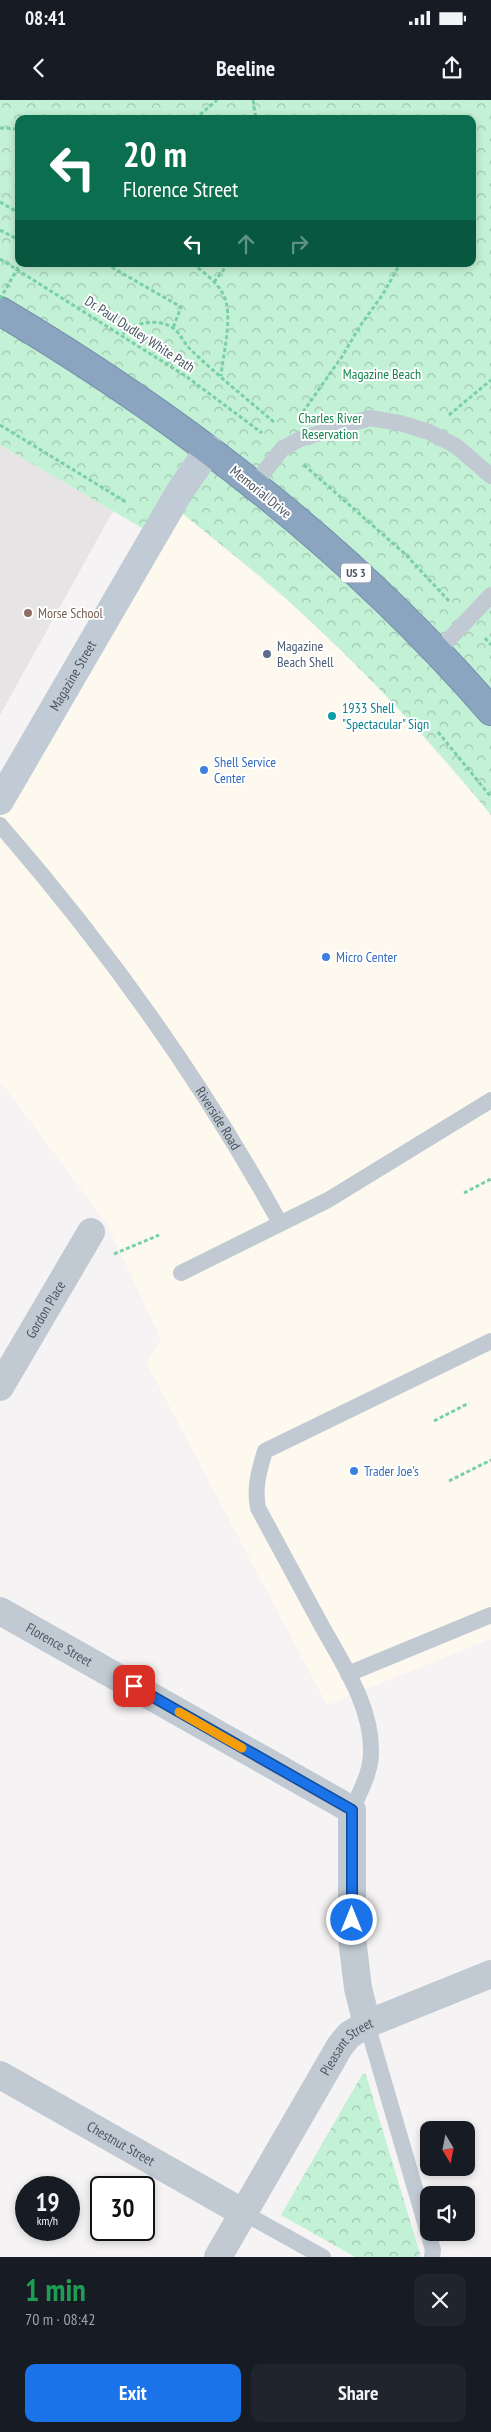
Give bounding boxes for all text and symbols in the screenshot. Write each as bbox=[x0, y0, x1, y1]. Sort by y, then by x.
text: 08:41 bbox=[25, 6, 66, 30]
icon: back bbox=[25, 54, 53, 82]
text: Beeline bbox=[216, 54, 275, 82]
icon: share bbox=[438, 54, 466, 82]
text: 20 m bbox=[123, 131, 187, 177]
icon: left bbox=[40, 135, 105, 200]
text: Florence Street bbox=[123, 175, 238, 203]
icon: left bbox=[179, 230, 207, 258]
icon: ahead bbox=[232, 230, 260, 258]
icon: right bbox=[285, 230, 313, 258]
street label: Dr. Paul Dudley White Path bbox=[82, 292, 198, 376]
park label: Magazine Beach bbox=[343, 365, 421, 383]
park label: Charles River Reservation bbox=[298, 409, 362, 443]
street label: Memorial Drive bbox=[227, 462, 296, 522]
road number: US 3 bbox=[341, 563, 371, 582]
place label: Morse School bbox=[38, 604, 104, 622]
marker: Morse School bbox=[22, 607, 34, 619]
street label: Magazine Street bbox=[45, 637, 100, 714]
place label: Magazine Beach Shell bbox=[277, 637, 334, 671]
marker: Magazine Beach Shell bbox=[261, 648, 273, 660]
place label: 1933 Shell "Spectacular" Sign bbox=[342, 699, 429, 733]
marker: 1933 Shell "Spectacular" Sign bbox=[326, 710, 338, 722]
place label: Shell Service Center bbox=[214, 753, 276, 787]
marker: Shell Service Center bbox=[198, 764, 210, 776]
place label: Micro Center bbox=[336, 948, 397, 966]
marker: Micro Center bbox=[320, 951, 332, 963]
street label: Riverside Road bbox=[192, 1083, 245, 1153]
street label: Gordon Place bbox=[22, 1277, 70, 1341]
place label: Trader Joe's bbox=[364, 1462, 419, 1480]
marker: Trader Joe's bbox=[348, 1465, 360, 1477]
street label: Florence Street bbox=[23, 1619, 96, 1670]
pin bbox=[113, 1665, 155, 1707]
icon: arrive bbox=[120, 1672, 148, 1700]
position arrow bbox=[325, 1893, 377, 1945]
street label: Pleasant Street bbox=[316, 2013, 376, 2079]
street label: Chestnut Street bbox=[84, 2117, 158, 2170]
north arrow bbox=[420, 2121, 475, 2176]
map controls bbox=[420, 2121, 475, 2241]
speed limit sign: 30 bbox=[90, 2176, 155, 2241]
text: 19 bbox=[36, 2186, 59, 2218]
button: sound bbox=[420, 2186, 475, 2241]
text: km/h bbox=[37, 2213, 58, 2228]
text: 1 min bbox=[25, 2270, 86, 2309]
button: close bbox=[414, 2274, 466, 2326]
text: 70 m · 08:42 bbox=[25, 2309, 96, 2329]
button: Exit bbox=[25, 2364, 241, 2422]
button: Share bbox=[251, 2364, 466, 2422]

